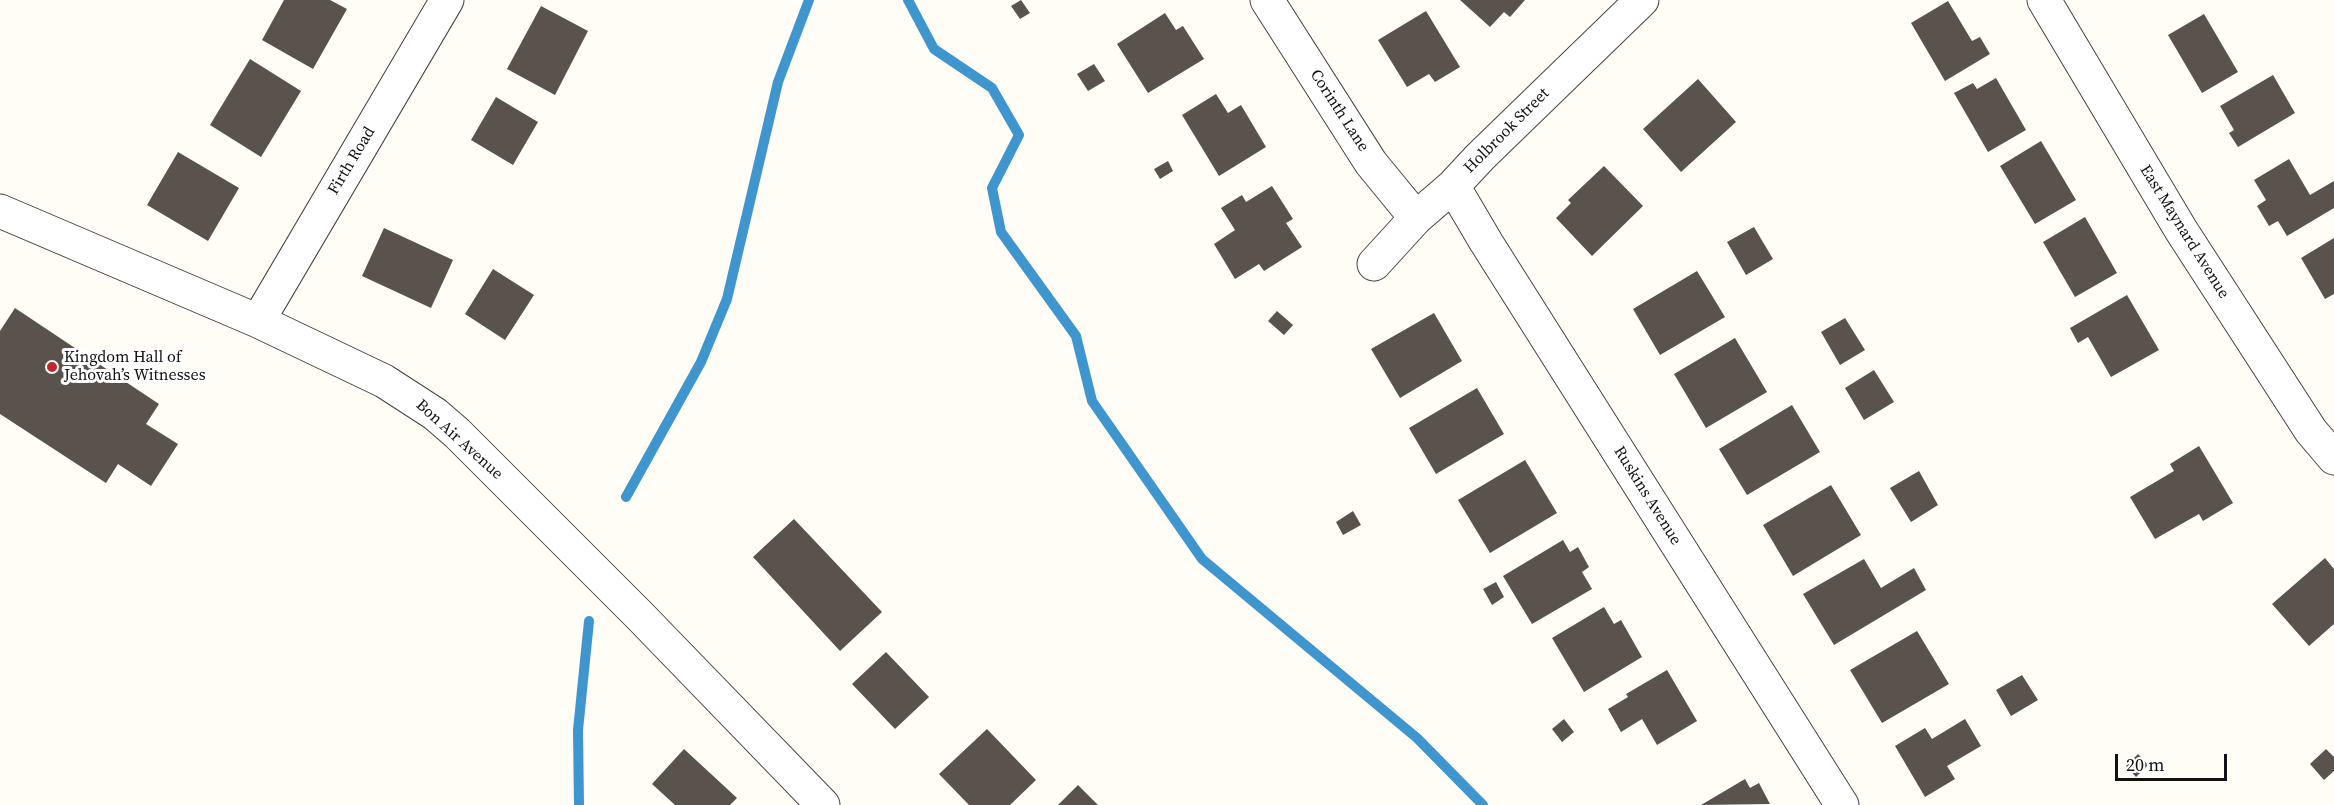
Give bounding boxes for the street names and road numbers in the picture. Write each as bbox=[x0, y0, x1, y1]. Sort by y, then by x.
street label: Corinth Lane bbox=[1305, 66, 1373, 156]
street label: Holbrook Street bbox=[1460, 84, 1554, 178]
street label: Firth Road bbox=[324, 124, 380, 198]
street label: East Maynard Avenue bbox=[2135, 162, 2233, 302]
street label: Bon Air Avenue bbox=[411, 396, 507, 484]
street label: Ruskins Avenue bbox=[1609, 443, 1685, 549]

